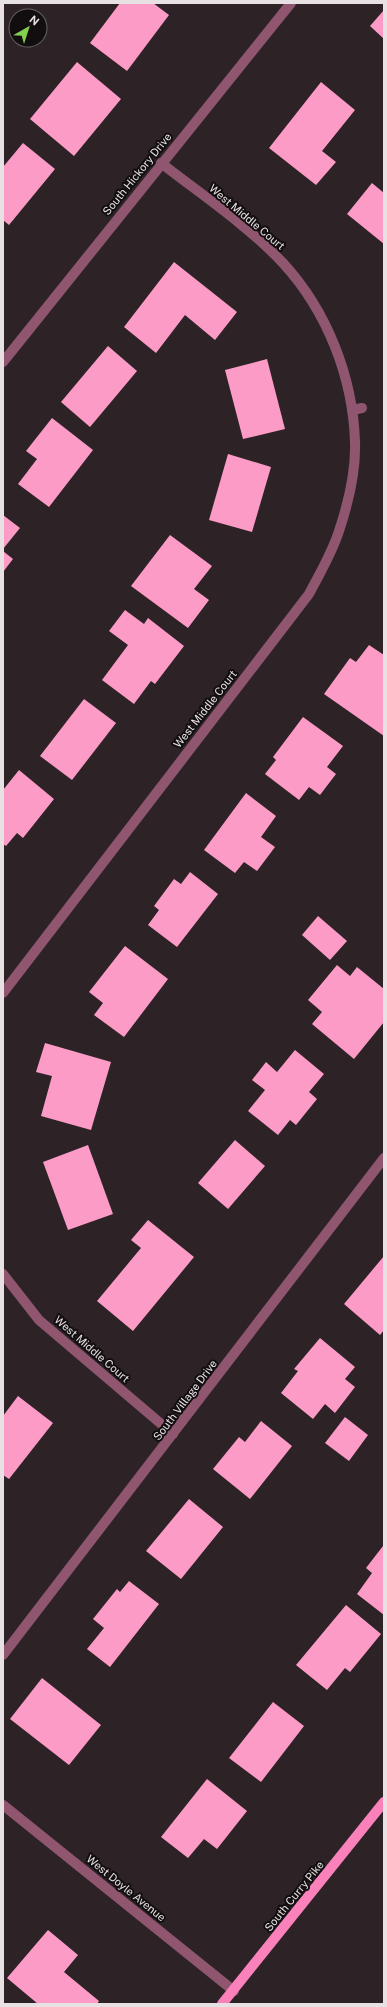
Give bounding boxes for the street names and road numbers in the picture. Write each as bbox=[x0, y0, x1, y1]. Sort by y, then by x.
street label: South Hickory Drive bbox=[100, 131, 174, 217]
street label: West Middle Court bbox=[207, 182, 287, 252]
street label: West Middle Court bbox=[171, 668, 239, 750]
street label: West Middle Court bbox=[52, 1313, 132, 1385]
street label: South Village Drive bbox=[151, 1357, 219, 1443]
street label: West Doyle Avenue bbox=[84, 1853, 168, 1923]
street label: South Curry Pike bbox=[262, 1859, 326, 1933]

